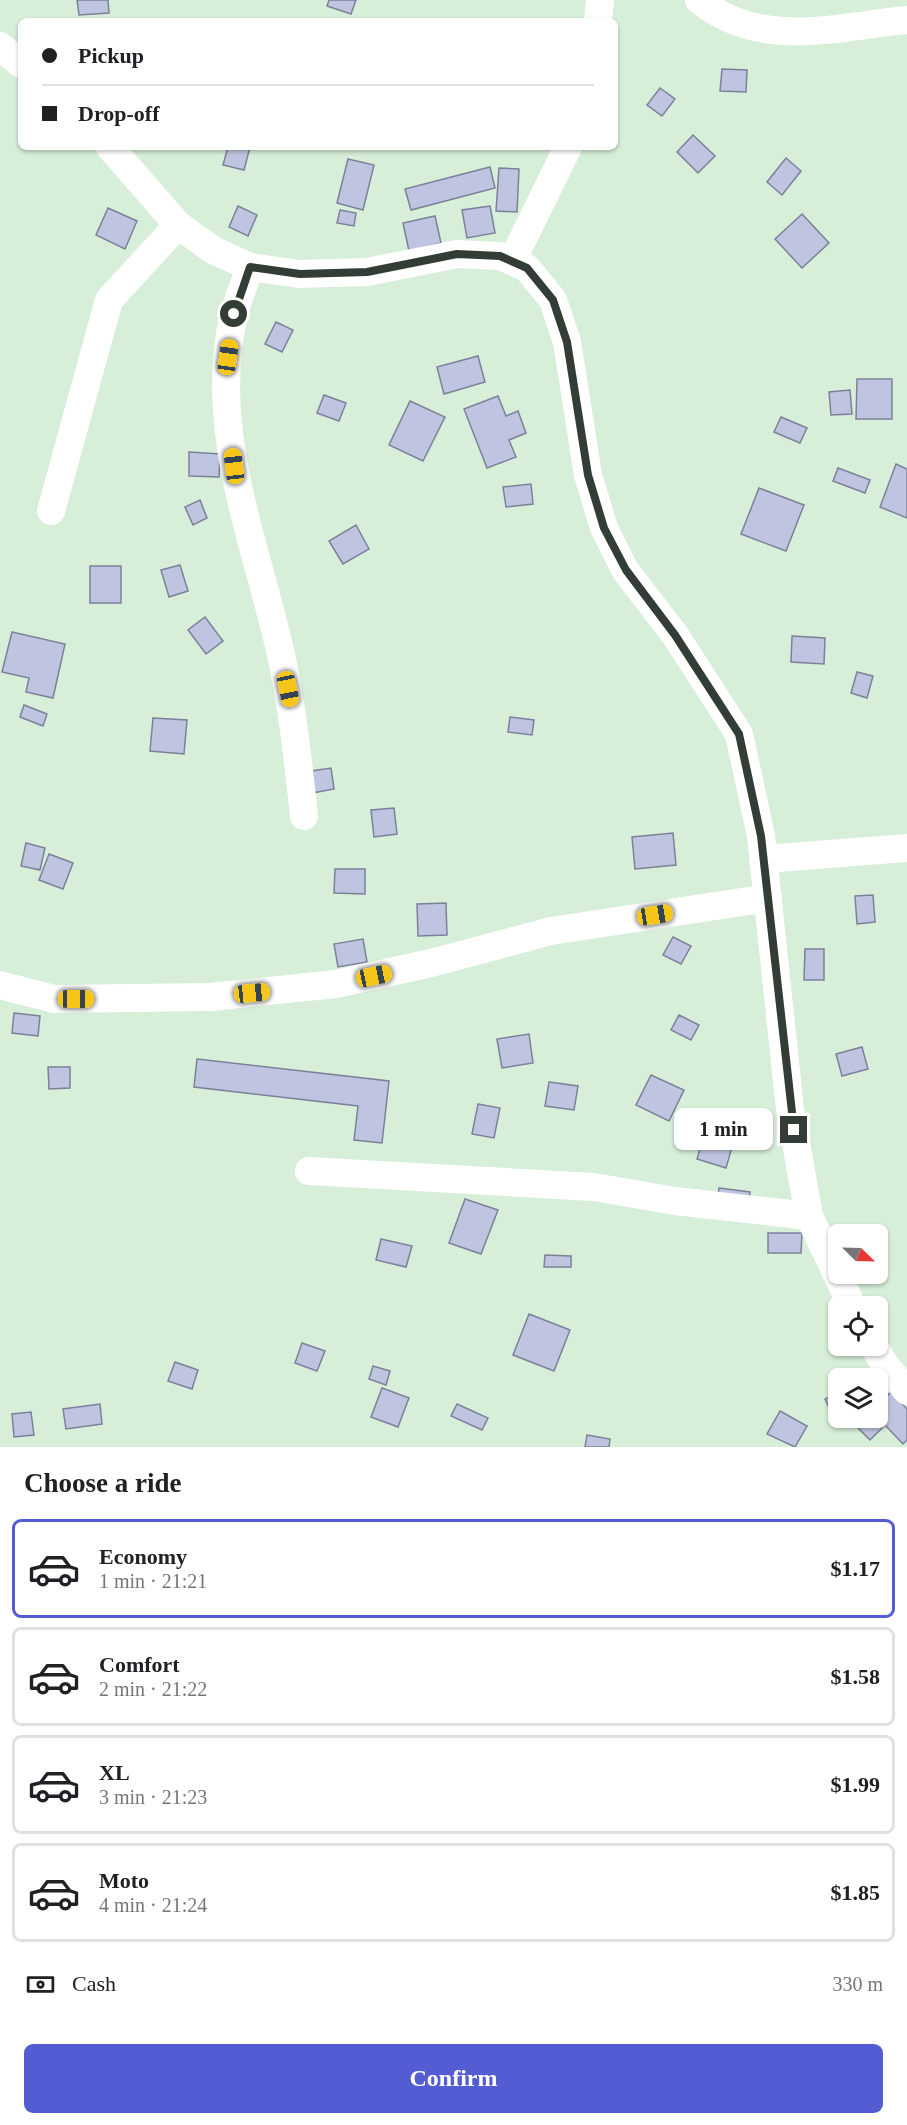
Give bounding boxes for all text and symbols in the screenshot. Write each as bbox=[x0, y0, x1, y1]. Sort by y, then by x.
text: Pickup bbox=[78, 43, 144, 68]
text: Drop-off bbox=[78, 101, 159, 126]
route start bbox=[220, 300, 247, 327]
car bbox=[217, 338, 239, 376]
car bbox=[223, 447, 245, 485]
car bbox=[275, 670, 301, 708]
car bbox=[636, 903, 674, 927]
car bbox=[355, 963, 393, 989]
car bbox=[233, 982, 271, 1004]
car bbox=[58, 990, 94, 1008]
callout: 1 min bbox=[674, 1109, 773, 1151]
route end bbox=[780, 1116, 807, 1143]
text: 1 min bbox=[699, 1118, 748, 1140]
north arrow bbox=[828, 1224, 888, 1284]
map controls bbox=[828, 1224, 888, 1428]
button: locate bbox=[828, 1296, 888, 1356]
button: layers bbox=[828, 1368, 888, 1428]
text: Choose a ride bbox=[24, 1468, 182, 1498]
icon: car bbox=[27, 1542, 81, 1596]
text: Economy bbox=[99, 1544, 187, 1569]
text: $1.17 bbox=[831, 1556, 880, 1581]
text: 1 min · 21:21 bbox=[99, 1570, 207, 1592]
icon: car bbox=[27, 1650, 81, 1704]
text: Comfort bbox=[99, 1652, 180, 1677]
text: $1.58 bbox=[831, 1664, 880, 1689]
text: 2 min · 21:22 bbox=[99, 1678, 207, 1700]
icon: car bbox=[27, 1758, 81, 1812]
text: XL bbox=[99, 1760, 130, 1785]
text: $1.99 bbox=[831, 1772, 880, 1797]
text: 3 min · 21:23 bbox=[99, 1786, 207, 1808]
icon: car bbox=[27, 1866, 81, 1920]
text: Moto bbox=[99, 1868, 149, 1893]
text: $1.85 bbox=[831, 1880, 880, 1905]
text: 4 min · 21:24 bbox=[99, 1894, 207, 1916]
icon: cash bbox=[24, 1968, 57, 2001]
text: Cash bbox=[72, 1971, 116, 1996]
text: 330 m bbox=[832, 1973, 883, 1995]
button: Confirm bbox=[24, 2044, 883, 2113]

